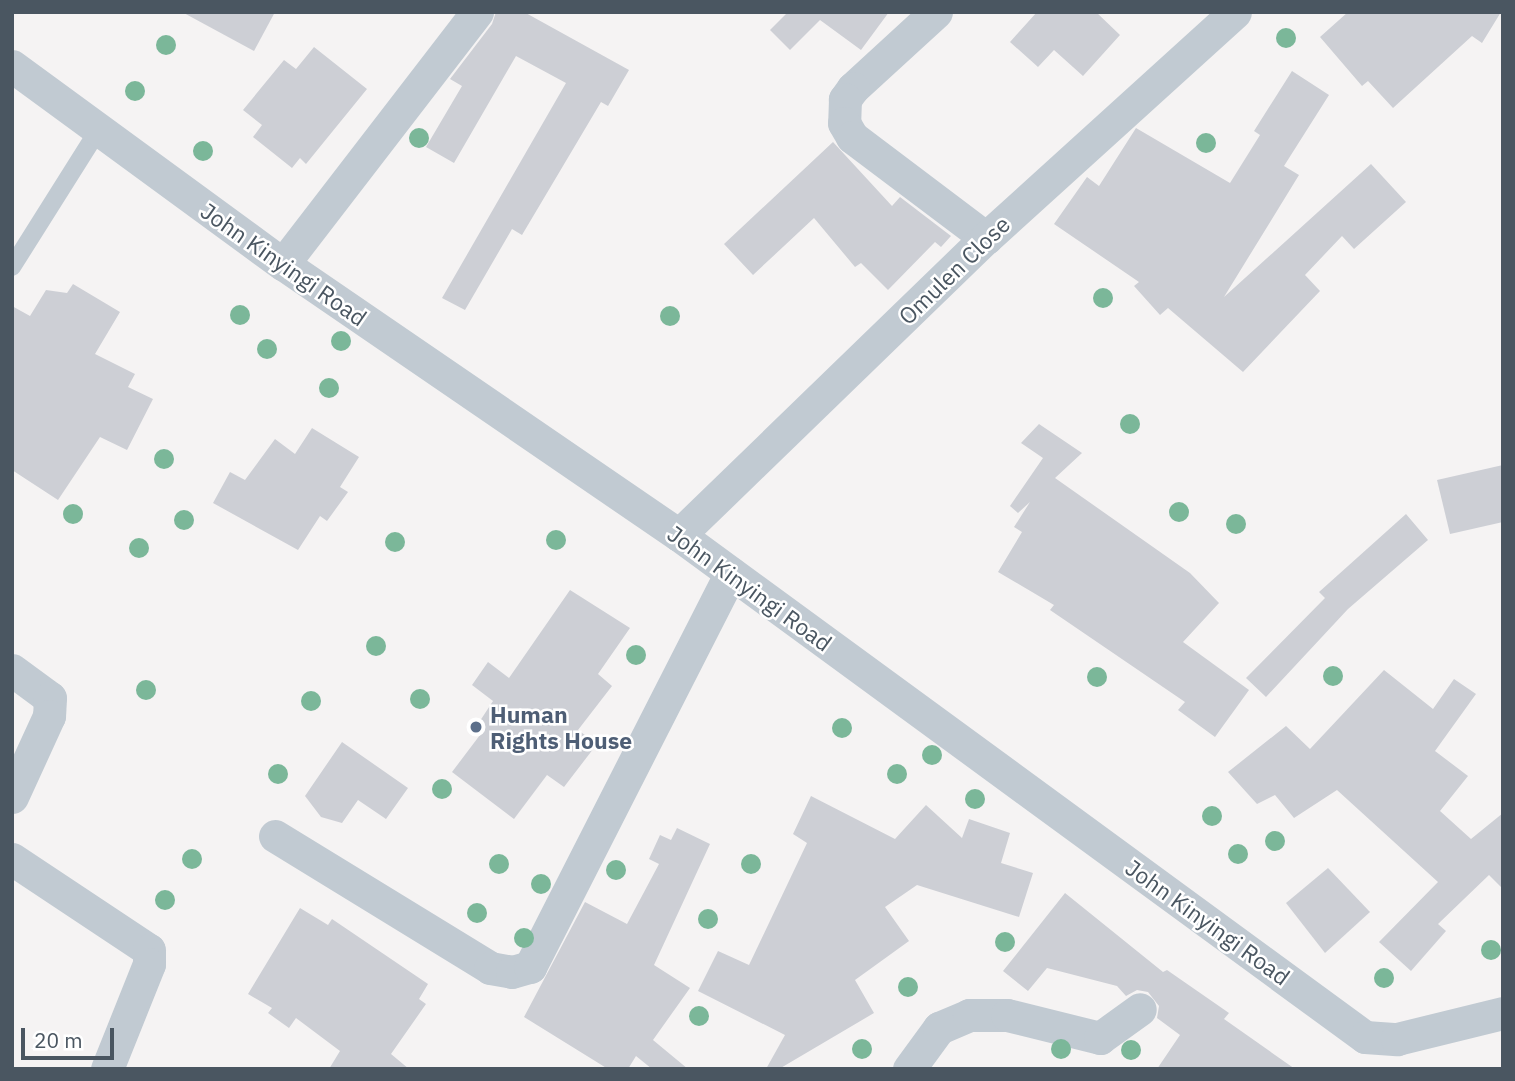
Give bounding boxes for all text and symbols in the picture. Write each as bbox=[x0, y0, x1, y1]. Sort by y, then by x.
street label: John Kinyingi Road bbox=[196, 197, 372, 331]
street label: Omulen Close bbox=[893, 210, 1015, 330]
street label: John Kinyingi Road bbox=[663, 519, 837, 657]
place label: Human Rights House bbox=[490, 700, 632, 754]
marker: Human Rights House bbox=[468, 719, 484, 735]
street label: John Kinyingi Road bbox=[1121, 853, 1295, 991]
scale bar bbox=[24, 1014, 117, 1058]
text: 20 m bbox=[34, 1026, 83, 1054]

